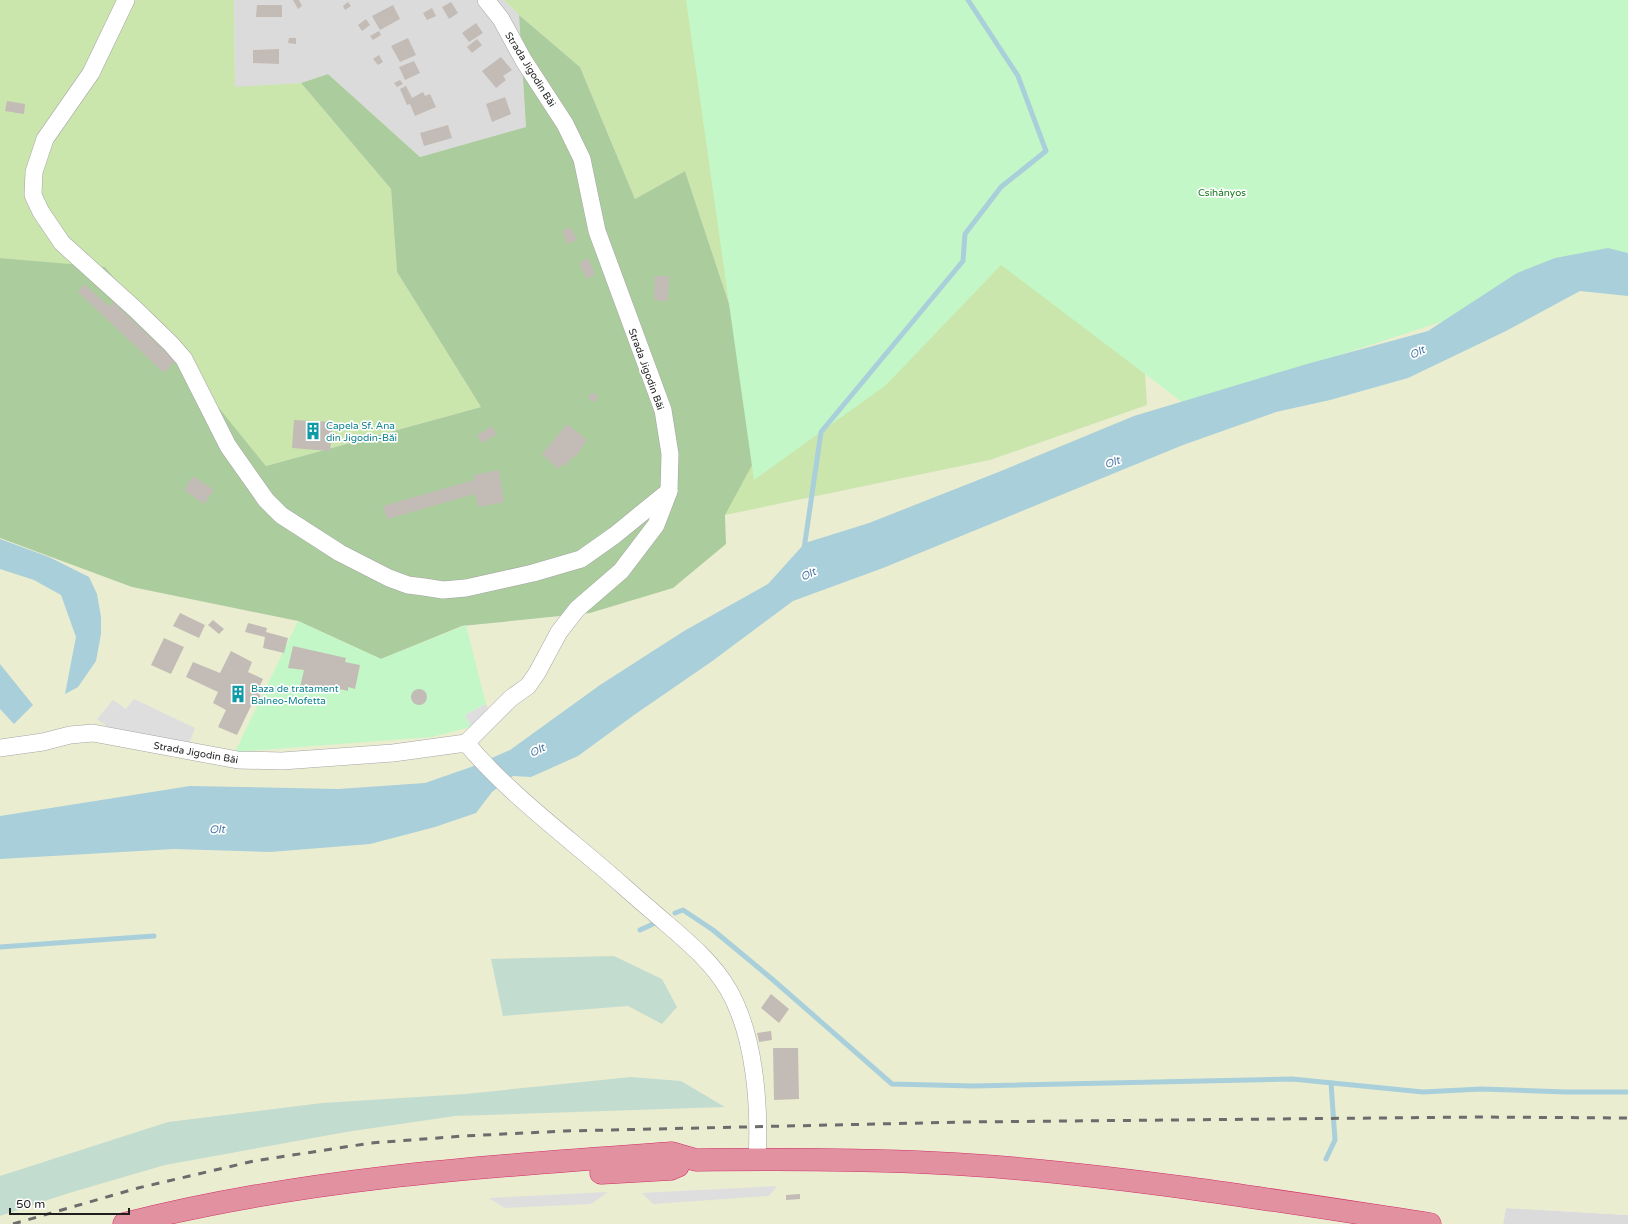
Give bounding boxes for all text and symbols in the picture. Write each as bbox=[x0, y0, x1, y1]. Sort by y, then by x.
street label: Strada Jigodin Băi bbox=[502, 30, 558, 109]
park label: Csihányos bbox=[1198, 187, 1246, 199]
street label: Strada Jigodin Băi bbox=[626, 327, 666, 412]
water label: Olt bbox=[1407, 342, 1429, 362]
place label: Capela Sf. Ana din Jigodin-Băi bbox=[326, 420, 397, 444]
building icon: Capela Sf. Ana din Jigodin-Băi bbox=[303, 421, 323, 441]
water label: Olt bbox=[1103, 453, 1123, 471]
water label: Olt bbox=[798, 564, 820, 584]
place label: Baza de tratament Balneo-Mofetta bbox=[251, 683, 339, 707]
building icon: Baza de tratament Balneo-Mofetta bbox=[228, 684, 248, 704]
street label: Strada Jigodin Băi bbox=[153, 740, 239, 766]
water label: Olt bbox=[527, 740, 549, 760]
water label: Olt bbox=[209, 823, 227, 836]
scale bar bbox=[10, 1190, 129, 1216]
text: 50 m bbox=[16, 1197, 45, 1211]

